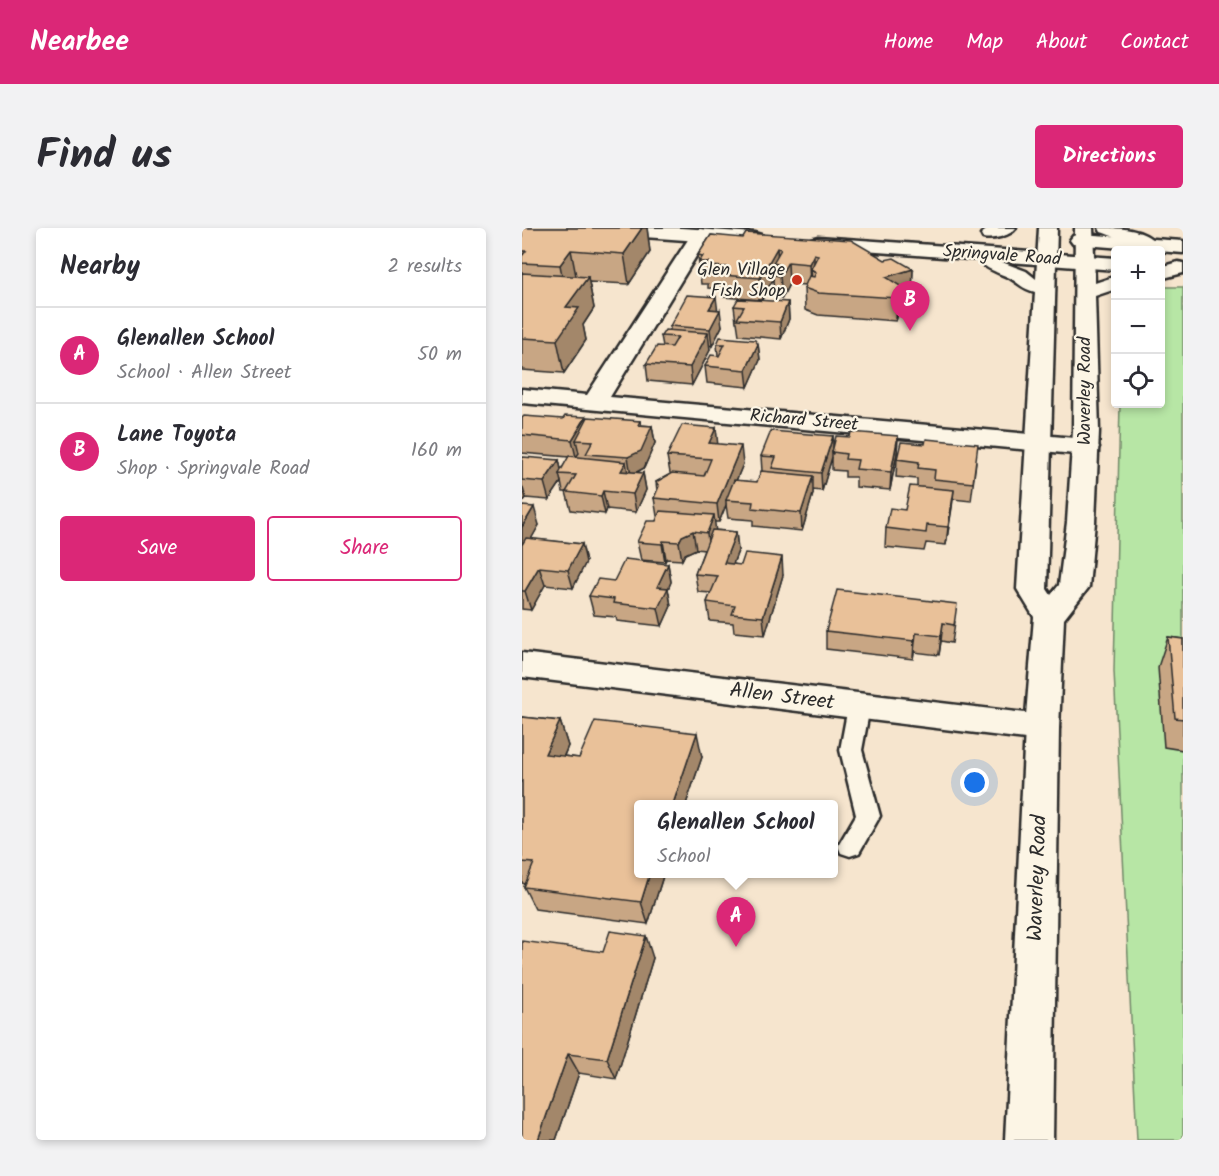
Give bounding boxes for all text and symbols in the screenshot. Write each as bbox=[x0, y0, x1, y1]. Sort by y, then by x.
text: Nearbee bbox=[30, 20, 129, 65]
text: Home bbox=[884, 26, 933, 59]
text: Map bbox=[966, 26, 1003, 59]
text: About bbox=[1036, 26, 1087, 59]
text: Contact bbox=[1120, 26, 1189, 59]
text: Find us bbox=[36, 123, 172, 190]
button: Directions bbox=[1035, 125, 1183, 188]
street label: Springvale Road bbox=[942, 237, 1063, 275]
text: Nearby bbox=[60, 246, 140, 288]
map controls bbox=[1111, 246, 1165, 408]
button: + bbox=[1111, 246, 1165, 300]
text: 2 results bbox=[387, 251, 462, 283]
place label: Glen Village Fish Shop bbox=[697, 256, 785, 306]
marker: Glen Village Fish Shop bbox=[790, 273, 804, 287]
pin: B bbox=[890, 282, 930, 331]
button: − bbox=[1111, 300, 1165, 354]
text: Glenallen School bbox=[117, 322, 274, 357]
street label: Waverley Road bbox=[1071, 336, 1100, 445]
text: A bbox=[73, 339, 86, 371]
text: 50 m bbox=[417, 339, 462, 371]
button: locate bbox=[1111, 354, 1165, 408]
text: School · Allen Street bbox=[117, 357, 291, 389]
street label: Richard Street bbox=[749, 402, 860, 440]
text: Lane Toyota bbox=[117, 418, 236, 453]
text: B bbox=[73, 435, 86, 467]
text: 160 m bbox=[411, 435, 462, 467]
text: Shop · Springvale Road bbox=[117, 453, 309, 485]
button: Save bbox=[60, 516, 255, 581]
button: Share bbox=[267, 516, 462, 581]
street label: Allen Street bbox=[728, 674, 837, 720]
your location bbox=[960, 768, 989, 797]
popup bbox=[634, 800, 838, 878]
text: Glenallen School bbox=[657, 806, 815, 841]
street label: Waverley Road bbox=[1019, 814, 1057, 942]
text: School bbox=[657, 841, 711, 873]
pin: A bbox=[716, 898, 756, 947]

